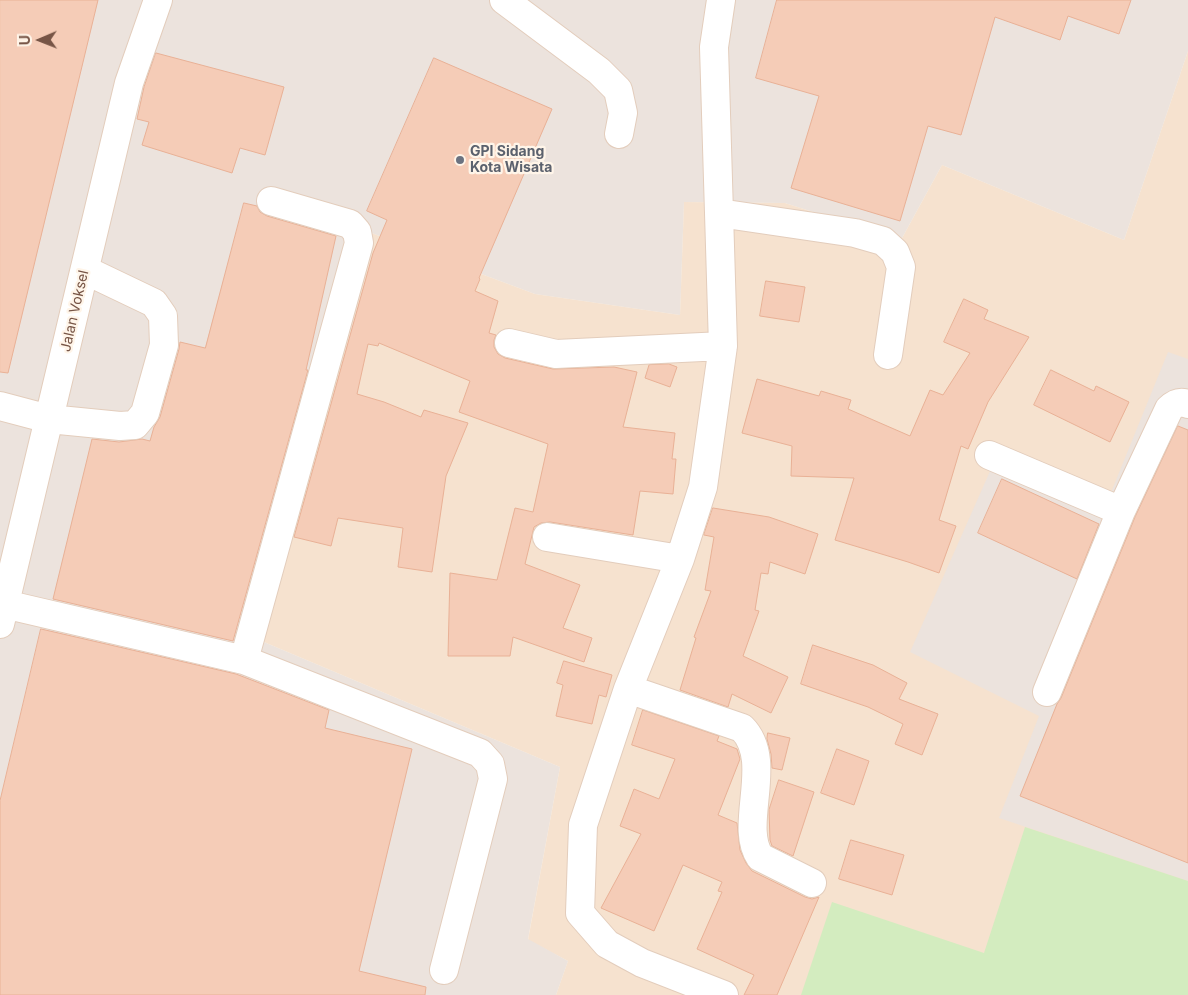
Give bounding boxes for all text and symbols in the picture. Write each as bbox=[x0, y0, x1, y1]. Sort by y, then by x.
north arrow bbox=[15, 15, 65, 65]
text: U bbox=[16, 35, 33, 46]
place label: GPI Sidang Kota Wisata bbox=[470, 144, 552, 176]
marker: GPI Sidang Kota Wisata bbox=[454, 154, 466, 166]
street label: Jalan Voksel bbox=[57, 269, 93, 353]

